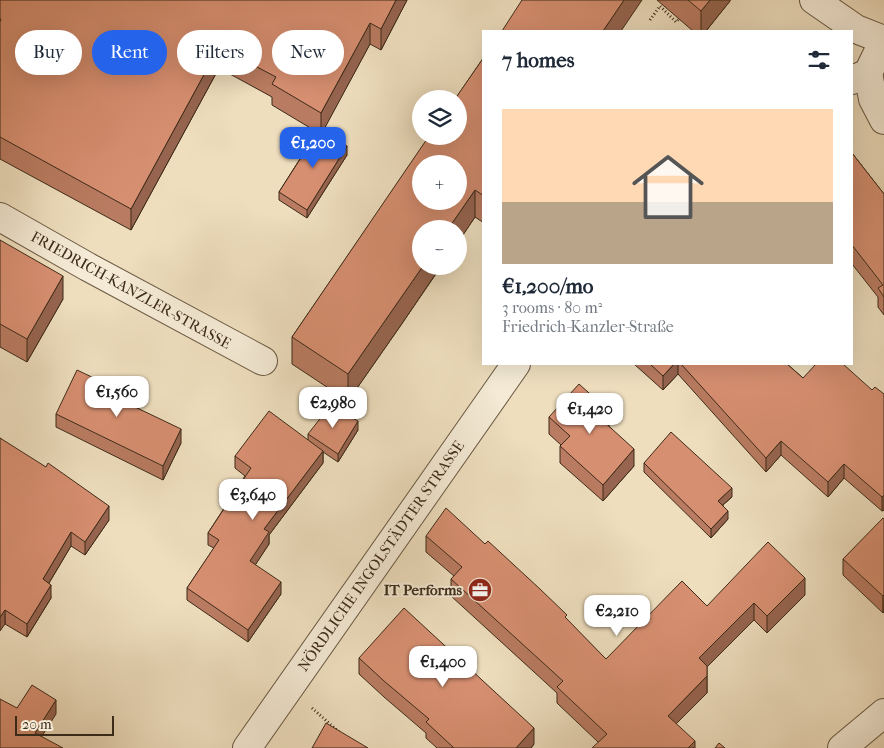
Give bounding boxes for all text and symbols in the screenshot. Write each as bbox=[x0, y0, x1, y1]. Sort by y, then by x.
chip: Buy bbox=[15, 30, 82, 75]
chip: Rent bbox=[92, 30, 167, 75]
chip: Filters bbox=[177, 30, 262, 75]
chip: New bbox=[272, 30, 344, 75]
icon: filters bbox=[805, 46, 833, 74]
text: 7 homes bbox=[502, 48, 574, 72]
map controls bbox=[412, 90, 467, 275]
button: layers bbox=[412, 90, 467, 145]
pin: €1,200 bbox=[272, 126, 354, 169]
text: €1,200 bbox=[291, 133, 335, 152]
icon: home bbox=[623, 142, 713, 232]
button: + bbox=[412, 155, 467, 210]
button: − bbox=[412, 220, 467, 275]
street label: FRIEDRICH-KANZLER-STRASSE bbox=[28, 227, 234, 353]
text: €1,200/mo bbox=[502, 274, 593, 298]
text: 3 rooms · 80 m² bbox=[502, 298, 602, 317]
text: Friedrich-Kanzler-Straße bbox=[502, 317, 674, 336]
pin: €1,560 bbox=[76, 376, 158, 418]
text: €1,560 bbox=[96, 382, 138, 401]
pin: €2,980 bbox=[292, 386, 374, 429]
pin: €1,420 bbox=[549, 392, 631, 435]
text: €2,980 bbox=[310, 393, 356, 412]
text: €1,420 bbox=[567, 399, 613, 418]
street label: NÖRDLICHE INGOLSTÄDTER STRASSE bbox=[294, 437, 468, 675]
pin: €3,640 bbox=[212, 478, 294, 521]
text: €3,640 bbox=[230, 485, 276, 504]
office icon: IT Performs bbox=[467, 577, 493, 603]
place label: IT Performs bbox=[384, 581, 462, 599]
pin: €2,210 bbox=[576, 594, 658, 637]
text: €2,210 bbox=[595, 601, 639, 620]
pin: €1,400 bbox=[402, 646, 484, 688]
text: €1,400 bbox=[420, 652, 466, 671]
scale bar bbox=[15, 713, 114, 736]
text: 20 m bbox=[22, 716, 52, 733]

